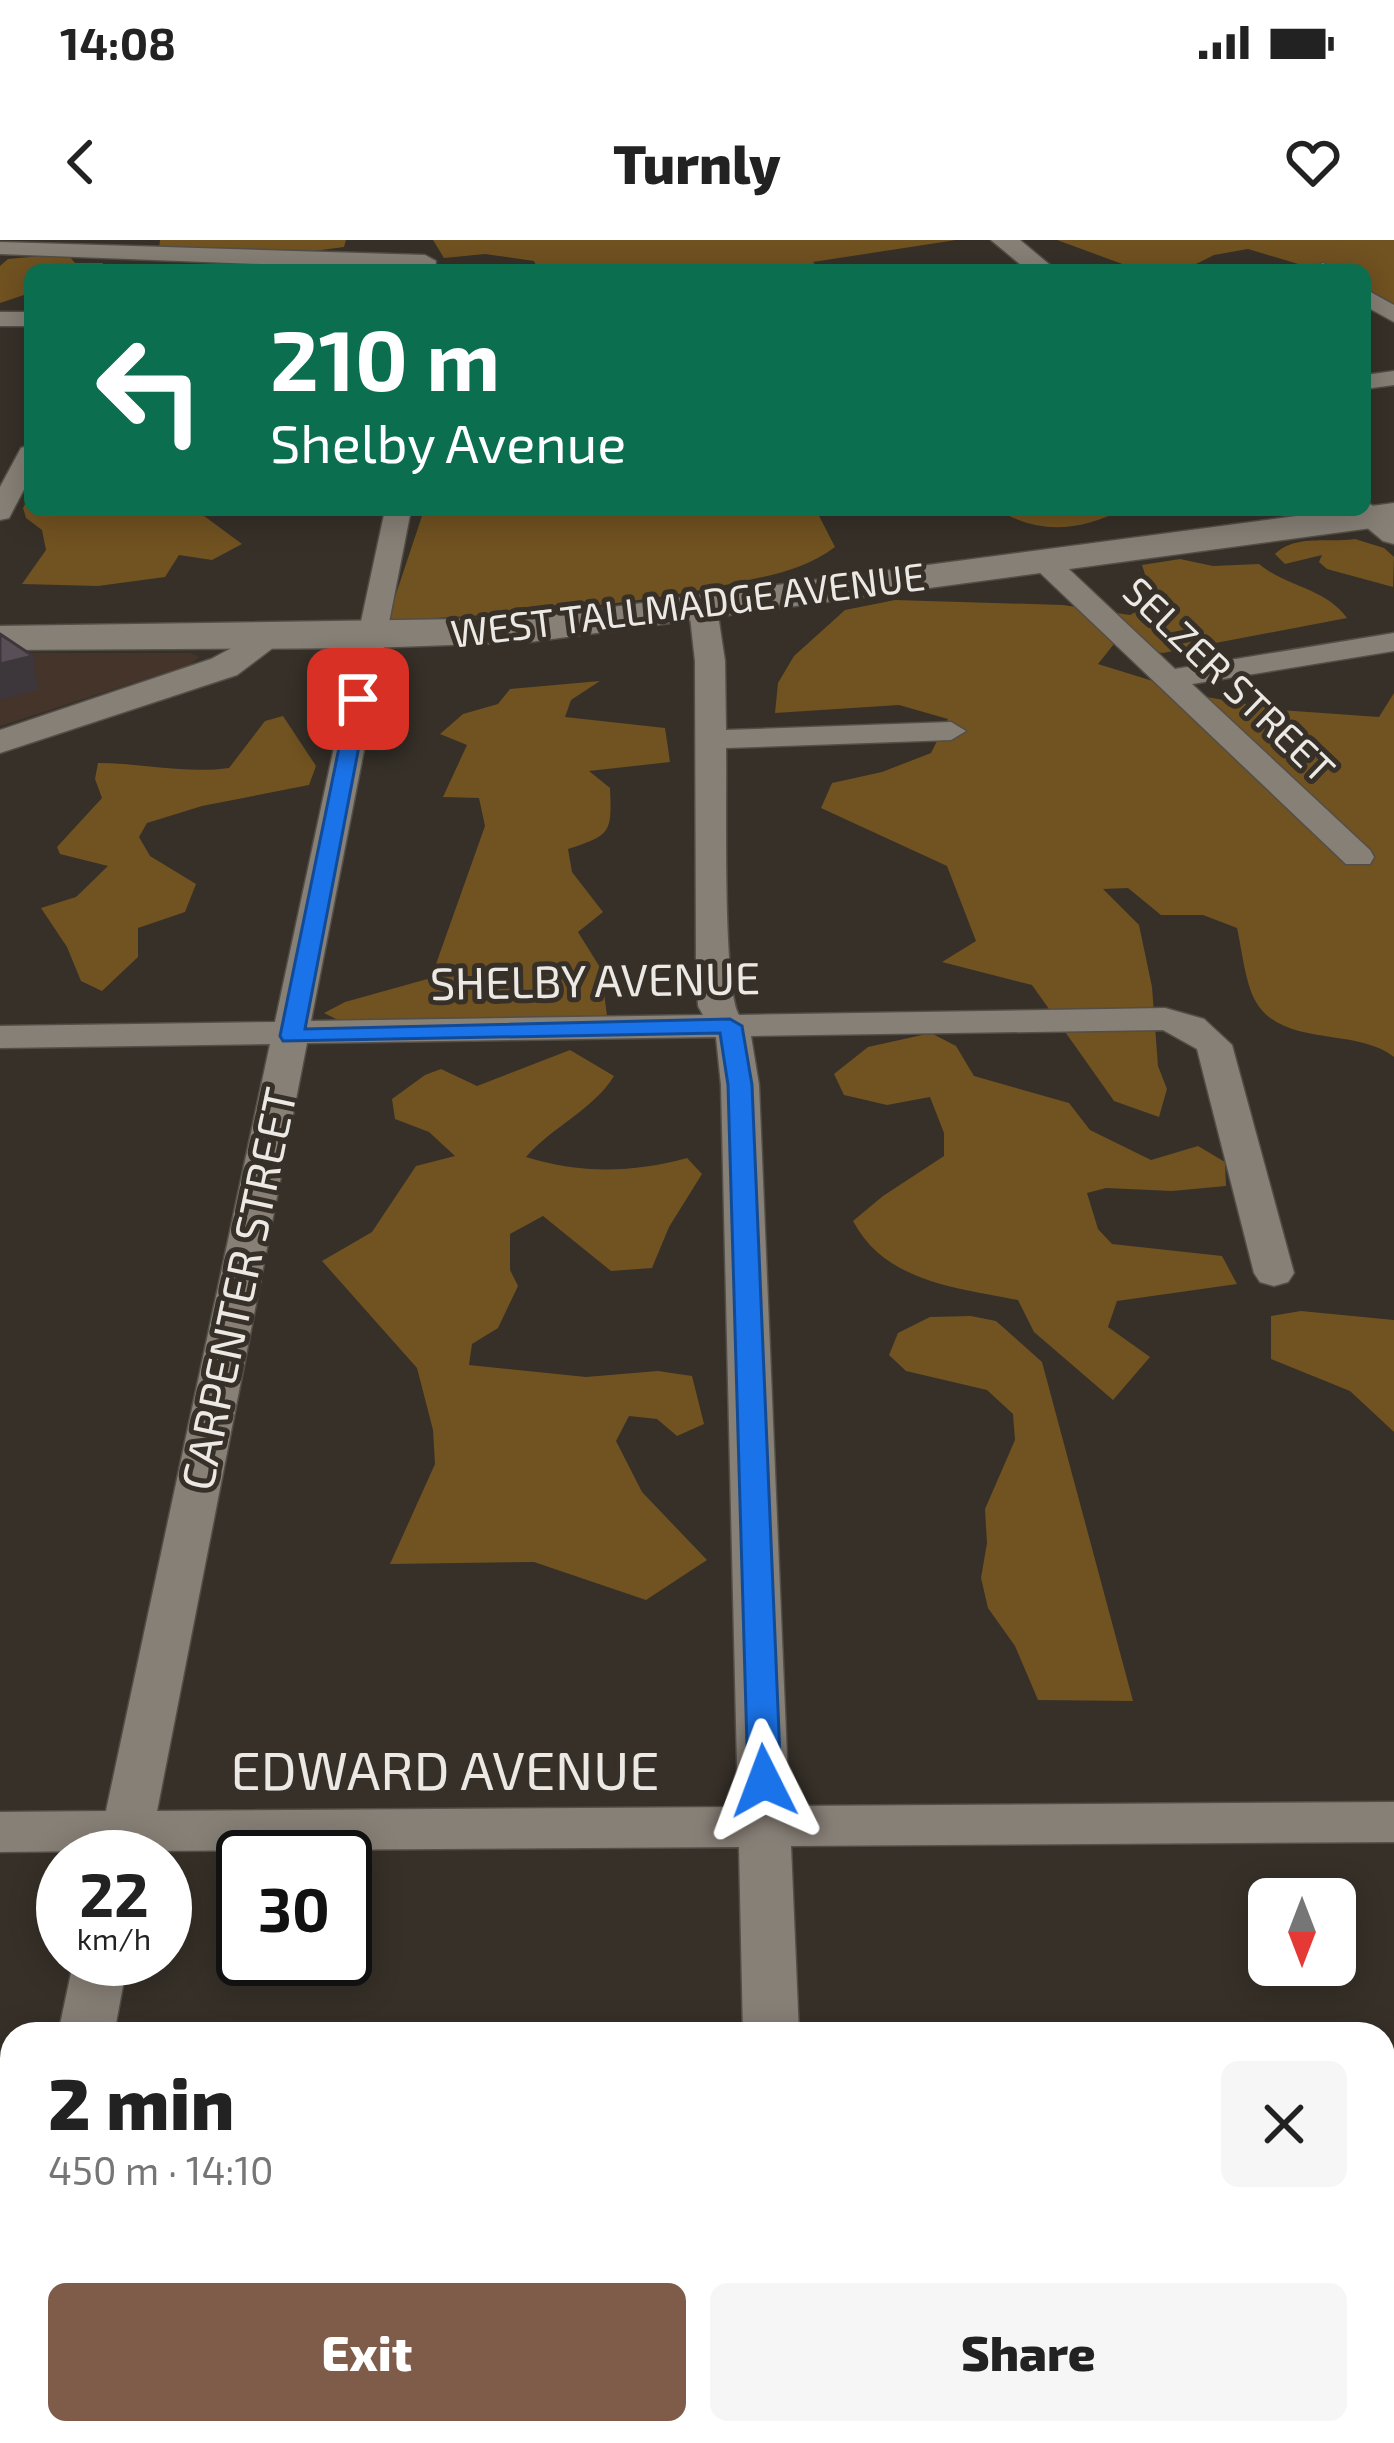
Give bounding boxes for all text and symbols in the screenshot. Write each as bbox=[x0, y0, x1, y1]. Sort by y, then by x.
text: 14:08 bbox=[60, 15, 176, 69]
icon: back bbox=[48, 129, 114, 195]
icon: heart bbox=[1280, 129, 1346, 195]
text: Turnly bbox=[613, 130, 781, 195]
text: 210 m bbox=[270, 307, 500, 408]
icon: left bbox=[72, 312, 228, 468]
text: Shelby Avenue bbox=[270, 409, 626, 474]
street label: WEST TALLMADGE AVENUE bbox=[448, 551, 928, 656]
street label: SELZER STREET bbox=[1115, 566, 1345, 792]
pin bbox=[307, 648, 409, 750]
icon: arrive bbox=[325, 666, 391, 732]
street label: SHELBY AVENUE bbox=[429, 949, 761, 1009]
street label: CARPENTER STREET bbox=[168, 1083, 306, 1495]
position arrow bbox=[701, 1718, 827, 1844]
street label: EDWARD AVENUE bbox=[231, 1736, 659, 1801]
speed limit sign: 30 bbox=[216, 1830, 372, 1986]
text: 22 bbox=[79, 1857, 149, 1929]
north arrow bbox=[1248, 1878, 1356, 1986]
map controls bbox=[1248, 1878, 1356, 1986]
text: km/h bbox=[77, 1920, 151, 1956]
text: 2 min bbox=[48, 2058, 234, 2144]
button: close bbox=[1221, 2061, 1347, 2187]
text: 450 m · 14:10 bbox=[48, 2146, 274, 2193]
button: Exit bbox=[48, 2283, 686, 2421]
button: Share bbox=[710, 2283, 1347, 2421]

